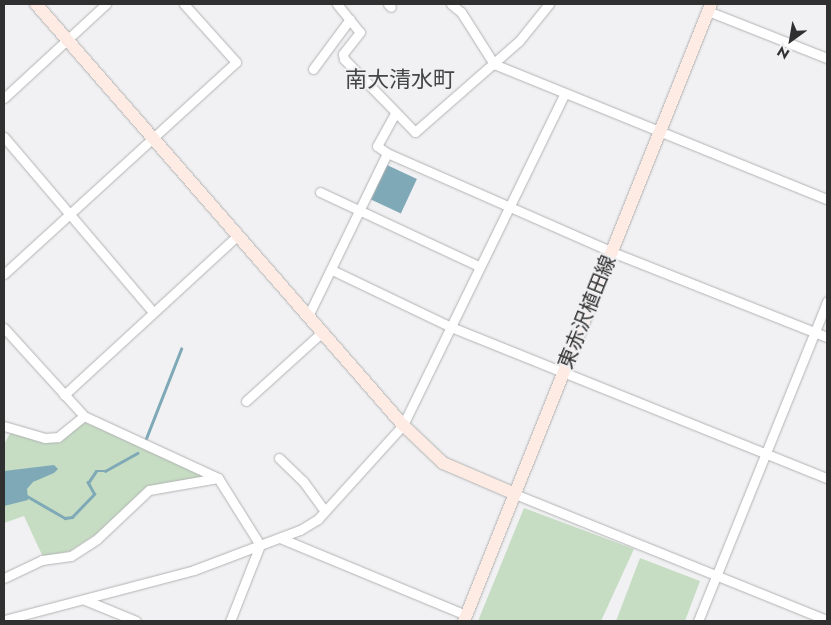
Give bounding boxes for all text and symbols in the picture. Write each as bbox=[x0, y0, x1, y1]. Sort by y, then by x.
north arrow bbox=[766, 15, 816, 65]
text: N bbox=[773, 41, 793, 64]
district label: 南大清水町 bbox=[345, 67, 455, 93]
street label: 東赤沢植田線 bbox=[553, 252, 621, 372]

